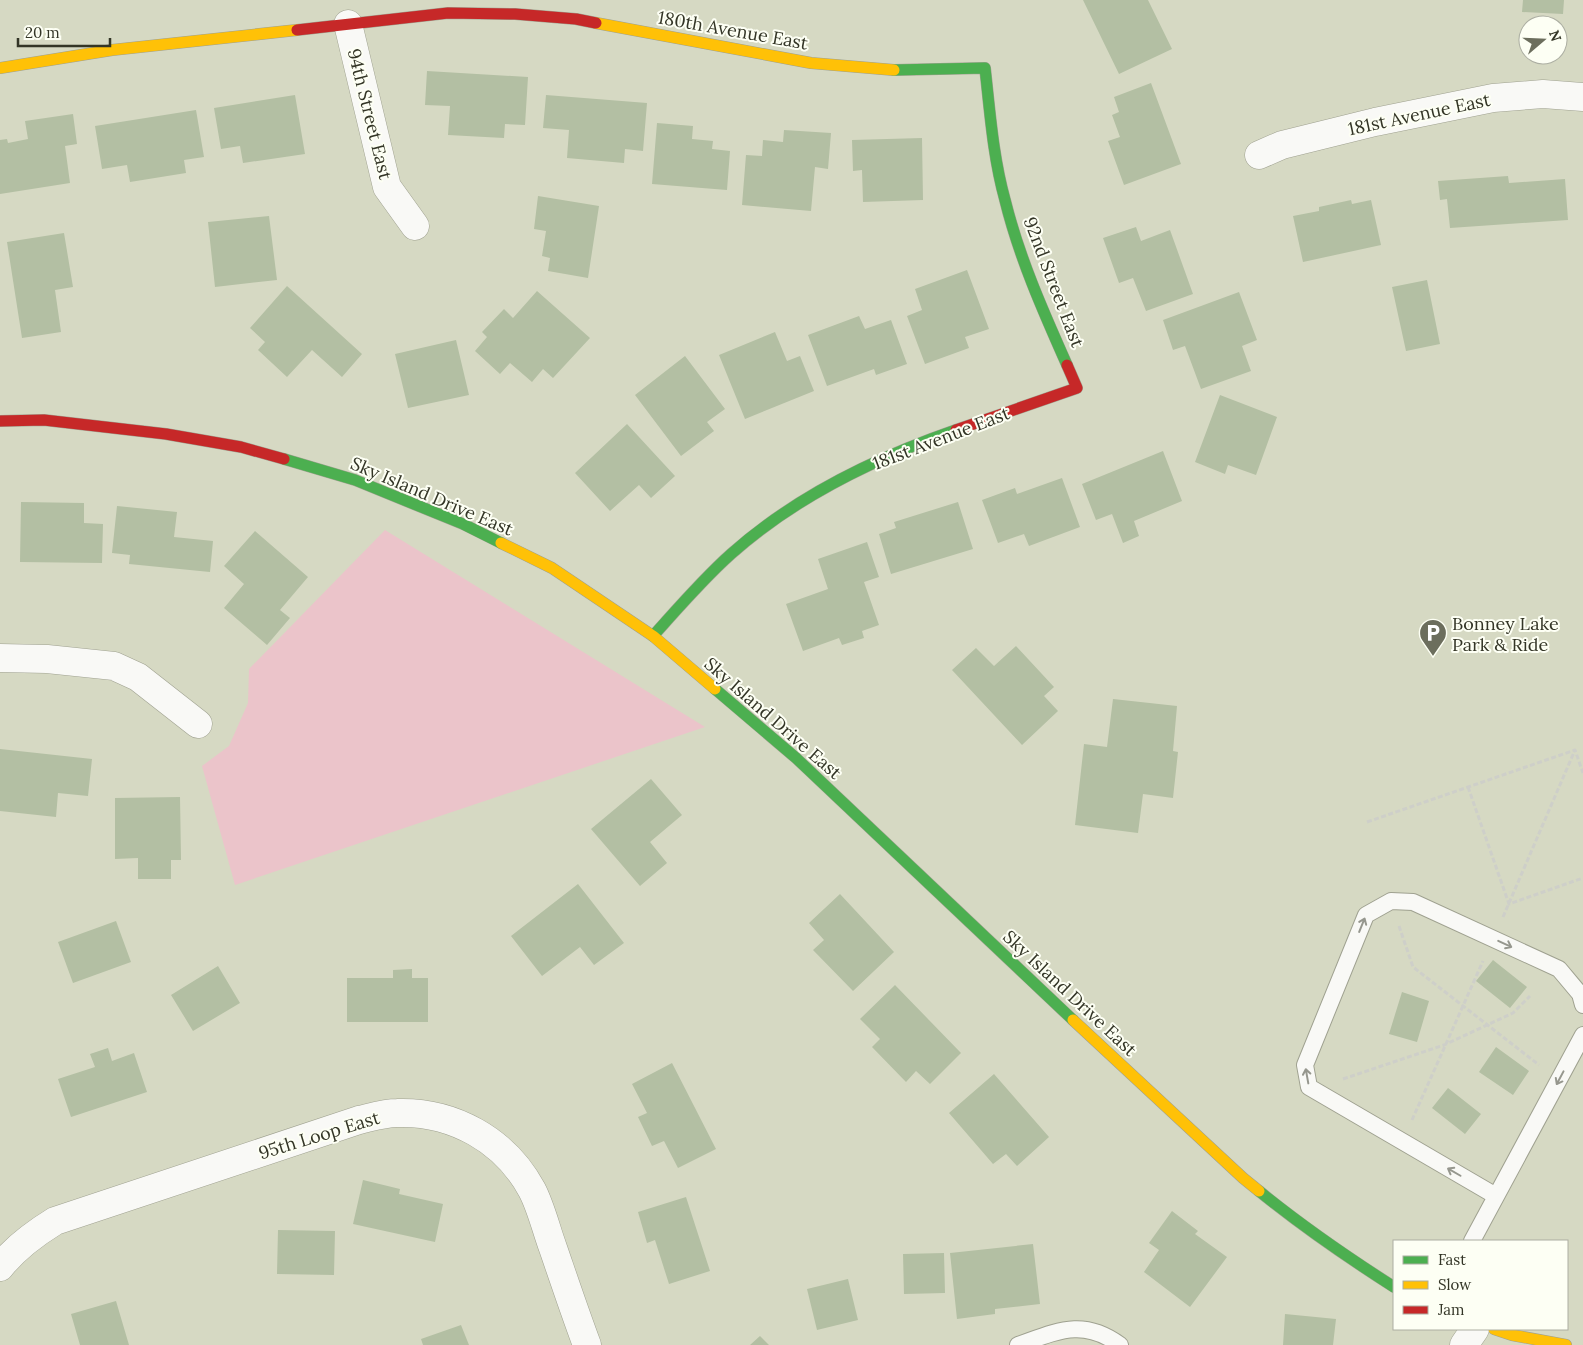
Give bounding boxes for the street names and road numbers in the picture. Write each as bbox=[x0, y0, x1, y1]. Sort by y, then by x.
street label: 180th Avenue East bbox=[656, 5, 810, 55]
street label: 94th Street East bbox=[343, 46, 397, 182]
street label: 181st Avenue East bbox=[1346, 88, 1492, 140]
street label: 92nd Street East bbox=[1019, 213, 1089, 351]
street label: 181st Avenue East bbox=[869, 401, 1013, 475]
street label: Sky Island Drive East bbox=[347, 451, 517, 541]
street label: Sky Island Drive East bbox=[700, 652, 846, 784]
street label: Sky Island Drive East bbox=[998, 925, 1142, 1061]
street label: 95th Loop East bbox=[256, 1106, 382, 1164]

